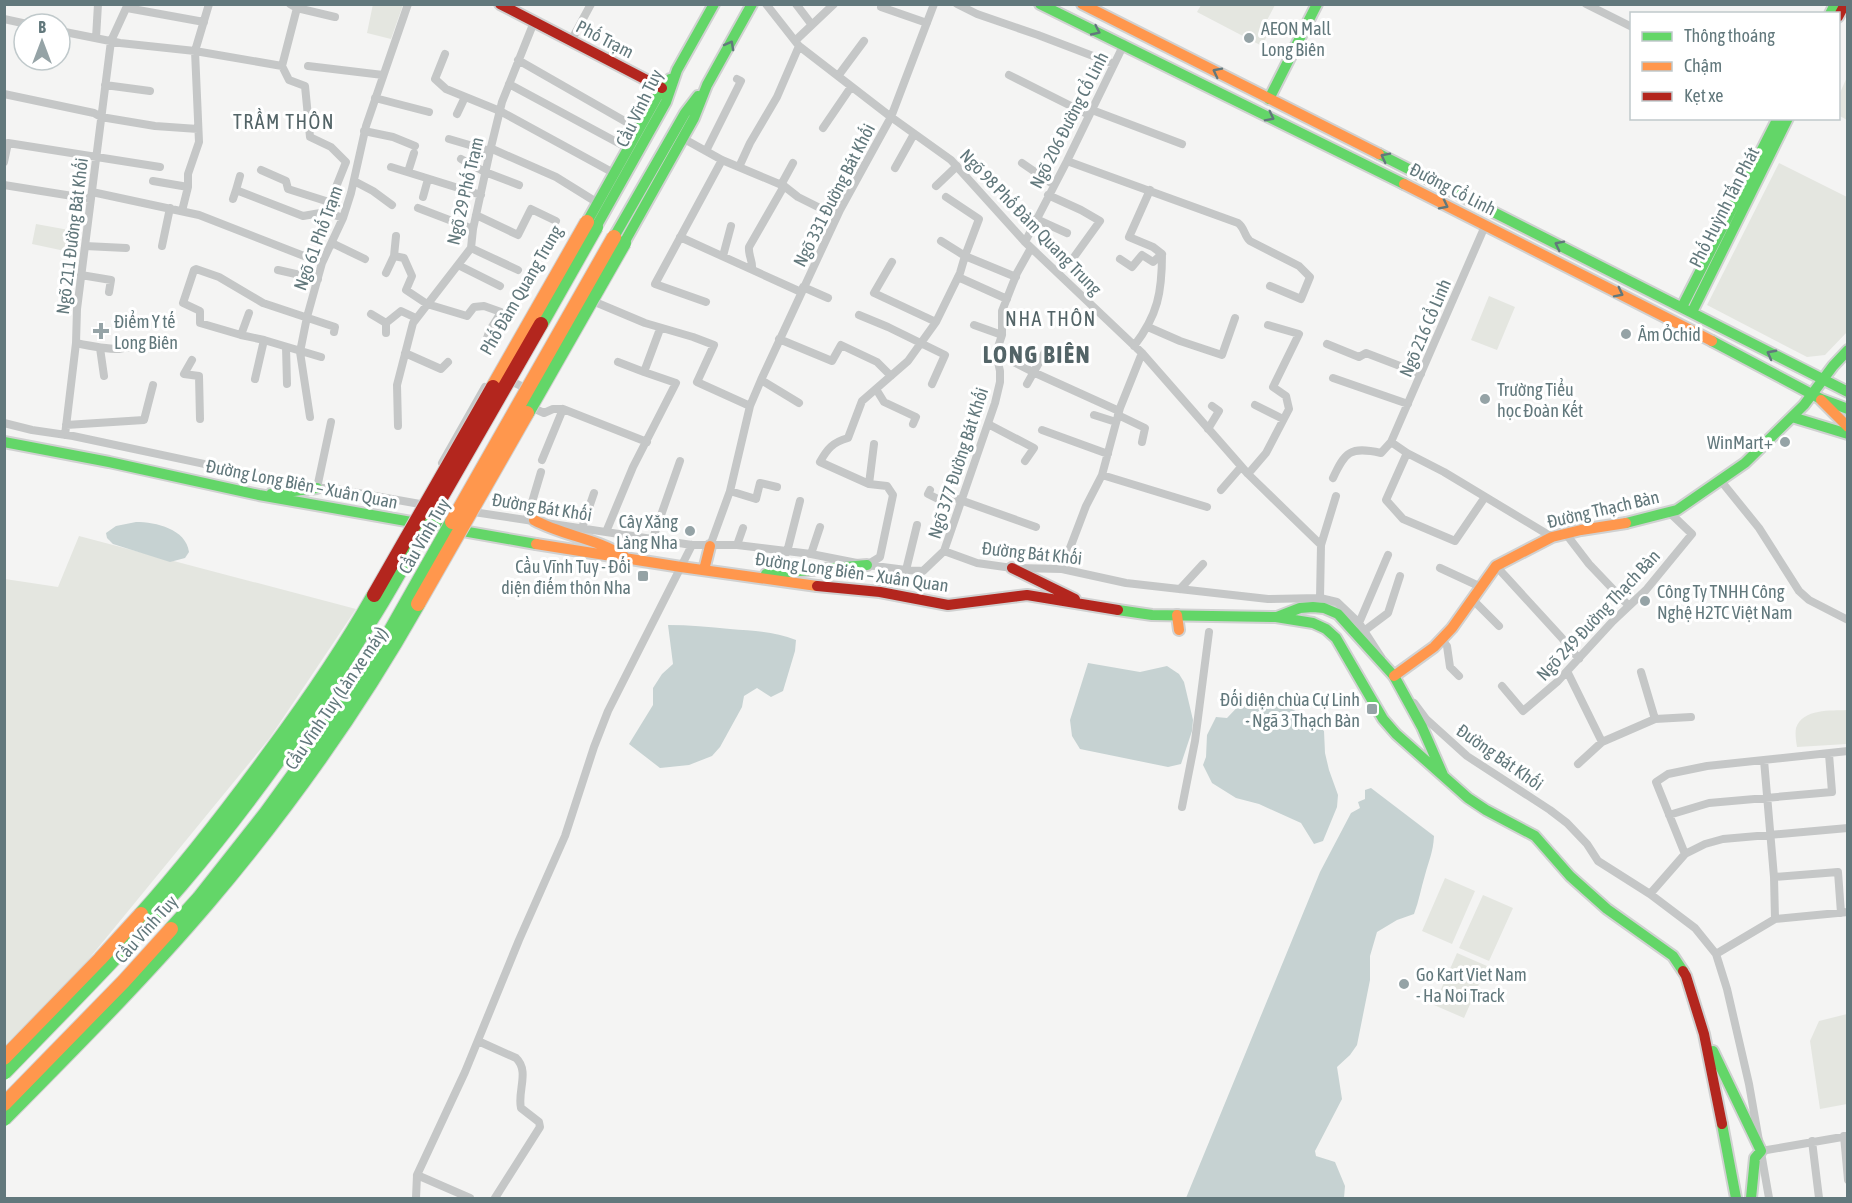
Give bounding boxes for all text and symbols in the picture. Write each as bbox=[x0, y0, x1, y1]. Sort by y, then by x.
north arrow bbox=[12, 12, 72, 72]
legend bbox=[1630, 12, 1840, 120]
street label: Phố Trạm bbox=[573, 15, 638, 62]
text: B bbox=[38, 18, 46, 36]
place label: AEON Mall Long Biên bbox=[1261, 18, 1331, 60]
one-way arrow bbox=[1089, 23, 1100, 35]
text: Thông thoáng bbox=[1684, 25, 1775, 46]
marker: AEON Mall Long Biên bbox=[1242, 31, 1256, 45]
one-way arrow bbox=[722, 41, 734, 51]
street label: Ngõ 206 Đường Cổ Linh bbox=[1025, 48, 1113, 192]
text: Chậm bbox=[1684, 55, 1722, 76]
street label: Cầu Vĩnh Tuy bbox=[610, 65, 667, 150]
one-way arrow bbox=[1213, 68, 1223, 79]
text: Kẹt xe bbox=[1684, 85, 1724, 106]
district label: TRẦM THÔN bbox=[233, 108, 335, 133]
one-way arrow bbox=[1264, 110, 1275, 121]
street label: Ngõ 331 Đường Bát Khối bbox=[788, 120, 879, 270]
street label: Ngõ 29 Phố Trạm bbox=[441, 135, 488, 247]
street label: Phố Huỳnh Tấn Phát bbox=[1684, 143, 1763, 271]
street label: Ngõ 98 Phố Đàm Quang Trung bbox=[956, 144, 1107, 299]
one-way arrow bbox=[1380, 153, 1391, 165]
street label: Ngõ 211 Đường Bát Khối bbox=[51, 156, 92, 316]
street label: Đường Cổ Linh bbox=[1406, 157, 1500, 220]
street label: Ngõ 61 Phố Trạm bbox=[288, 182, 347, 293]
one-way arrow bbox=[1438, 198, 1449, 209]
street label: Phố Đàm Quang Trung bbox=[474, 221, 567, 359]
one-way arrow bbox=[1555, 241, 1566, 253]
street label: Ngõ 216 Cổ Linh bbox=[1394, 275, 1455, 380]
one-way arrow bbox=[1612, 285, 1623, 297]
district label: NHA THÔN bbox=[1005, 307, 1097, 330]
place label: Điểm Y tế Long Biên bbox=[114, 310, 178, 353]
marker: Điểm Y tế Long Biên bbox=[92, 322, 110, 340]
place label: Âm Ỏchid bbox=[1638, 324, 1701, 345]
marker: Âm Ỏchid bbox=[1619, 327, 1633, 341]
district label: LONG BIÊN bbox=[983, 341, 1091, 368]
one-way arrow bbox=[1767, 349, 1778, 361]
place label: Trường Tiểu học Đoàn Kết bbox=[1497, 378, 1583, 421]
street label: Ngõ 377 Đường Bát Khối bbox=[923, 384, 992, 541]
marker: Trường Tiểu học Đoàn Kết bbox=[1478, 392, 1492, 406]
place label: WinMart+ bbox=[1707, 432, 1773, 453]
marker: WinMart+ bbox=[1778, 435, 1792, 449]
street label: Đường Long Biên – Xuân Quan bbox=[204, 455, 400, 513]
street label: Đường Thạch Bàn bbox=[1545, 486, 1661, 532]
street label: Đường Bát Khối bbox=[491, 488, 594, 525]
street label: Cầu Vĩnh Tuy bbox=[393, 494, 454, 577]
place label: Cây Xăng Làng Nha bbox=[616, 511, 678, 553]
marker: Cây Xăng Làng Nha bbox=[683, 524, 697, 538]
street label: Đường Bát Khối bbox=[981, 536, 1083, 569]
street label: Ngõ 249 Đường Thạch Bàn bbox=[1532, 545, 1664, 685]
street label: Đường Long Biên – Xuân Quan bbox=[754, 548, 950, 596]
place label: Cầu Vĩnh Tuy - Đối diện điếm thôn Nha bbox=[501, 555, 631, 598]
marker: Cầu Vĩnh Tuy - Đối diện điếm thôn Nha bbox=[636, 569, 650, 583]
place label: Công Ty TNHH Công Nghệ H2TC Việt Nam bbox=[1657, 581, 1793, 623]
marker: Công Ty TNHH Công Nghệ H2TC Việt Nam bbox=[1638, 594, 1652, 608]
street label: Cầu Vĩnh Tuy (Làn xe máy) bbox=[280, 622, 392, 773]
place label: Đối diện chùa Cự Linh - Ngã 3 Thạch Bàn bbox=[1220, 688, 1360, 731]
marker: Đối diện chùa Cự Linh - Ngã 3 Thạch Bàn bbox=[1365, 702, 1379, 716]
street label: Đường Bát Khối bbox=[1453, 719, 1548, 795]
street label: Cầu Vĩnh Tuy bbox=[109, 890, 182, 967]
place label: Go Kart Viet Nam - Ha Noi Track bbox=[1416, 964, 1527, 1006]
marker: Go Kart Viet Nam - Ha Noi Track bbox=[1397, 977, 1411, 991]

